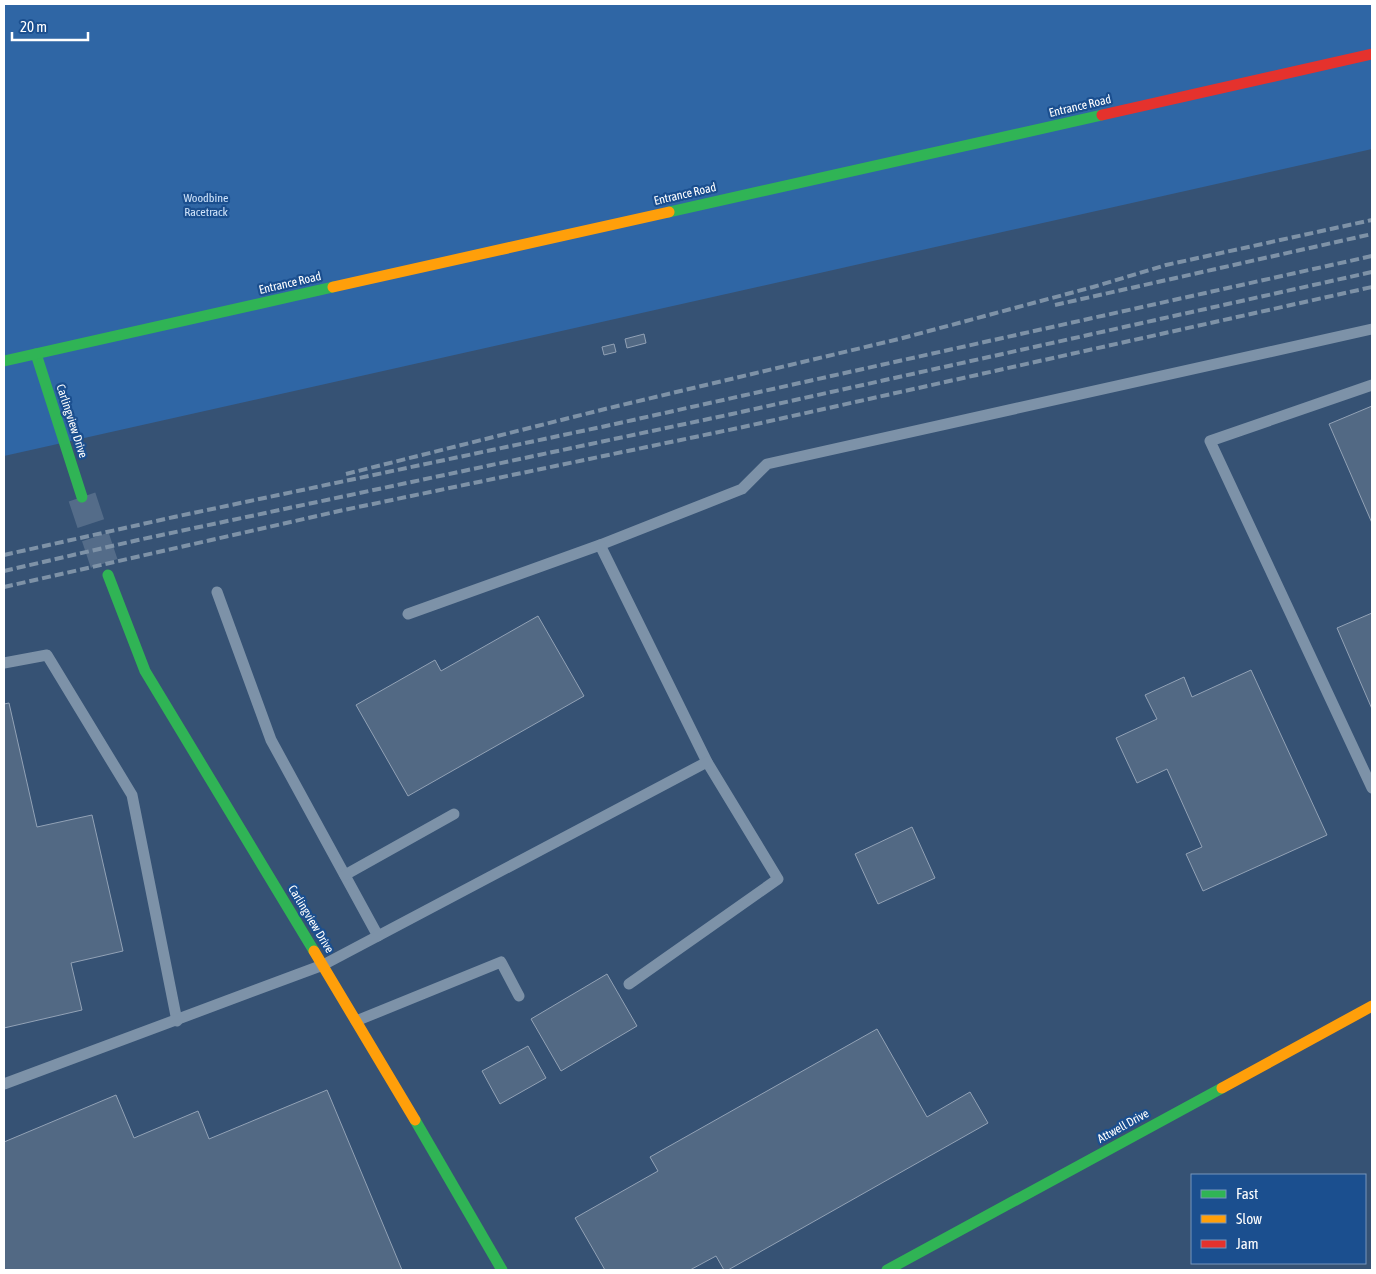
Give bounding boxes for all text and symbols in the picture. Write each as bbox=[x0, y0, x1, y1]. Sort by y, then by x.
scale bar bbox=[12, 10, 89, 42]
text: 20 m bbox=[20, 18, 47, 35]
street label: Entrance Road bbox=[1047, 92, 1113, 120]
street label: Entrance Road bbox=[652, 180, 718, 208]
park label: Woodbine Racetrack bbox=[183, 191, 229, 219]
street label: Entrance Road bbox=[257, 269, 323, 297]
street label: Carlingview Drive bbox=[54, 382, 90, 460]
street label: Carlingview Drive bbox=[285, 883, 337, 955]
street label: Attwell Drive bbox=[1095, 1106, 1151, 1146]
legend bbox=[1191, 1174, 1366, 1264]
text: Fast bbox=[1236, 1185, 1258, 1202]
text: Slow bbox=[1236, 1210, 1262, 1227]
text: Jam bbox=[1236, 1235, 1259, 1252]

